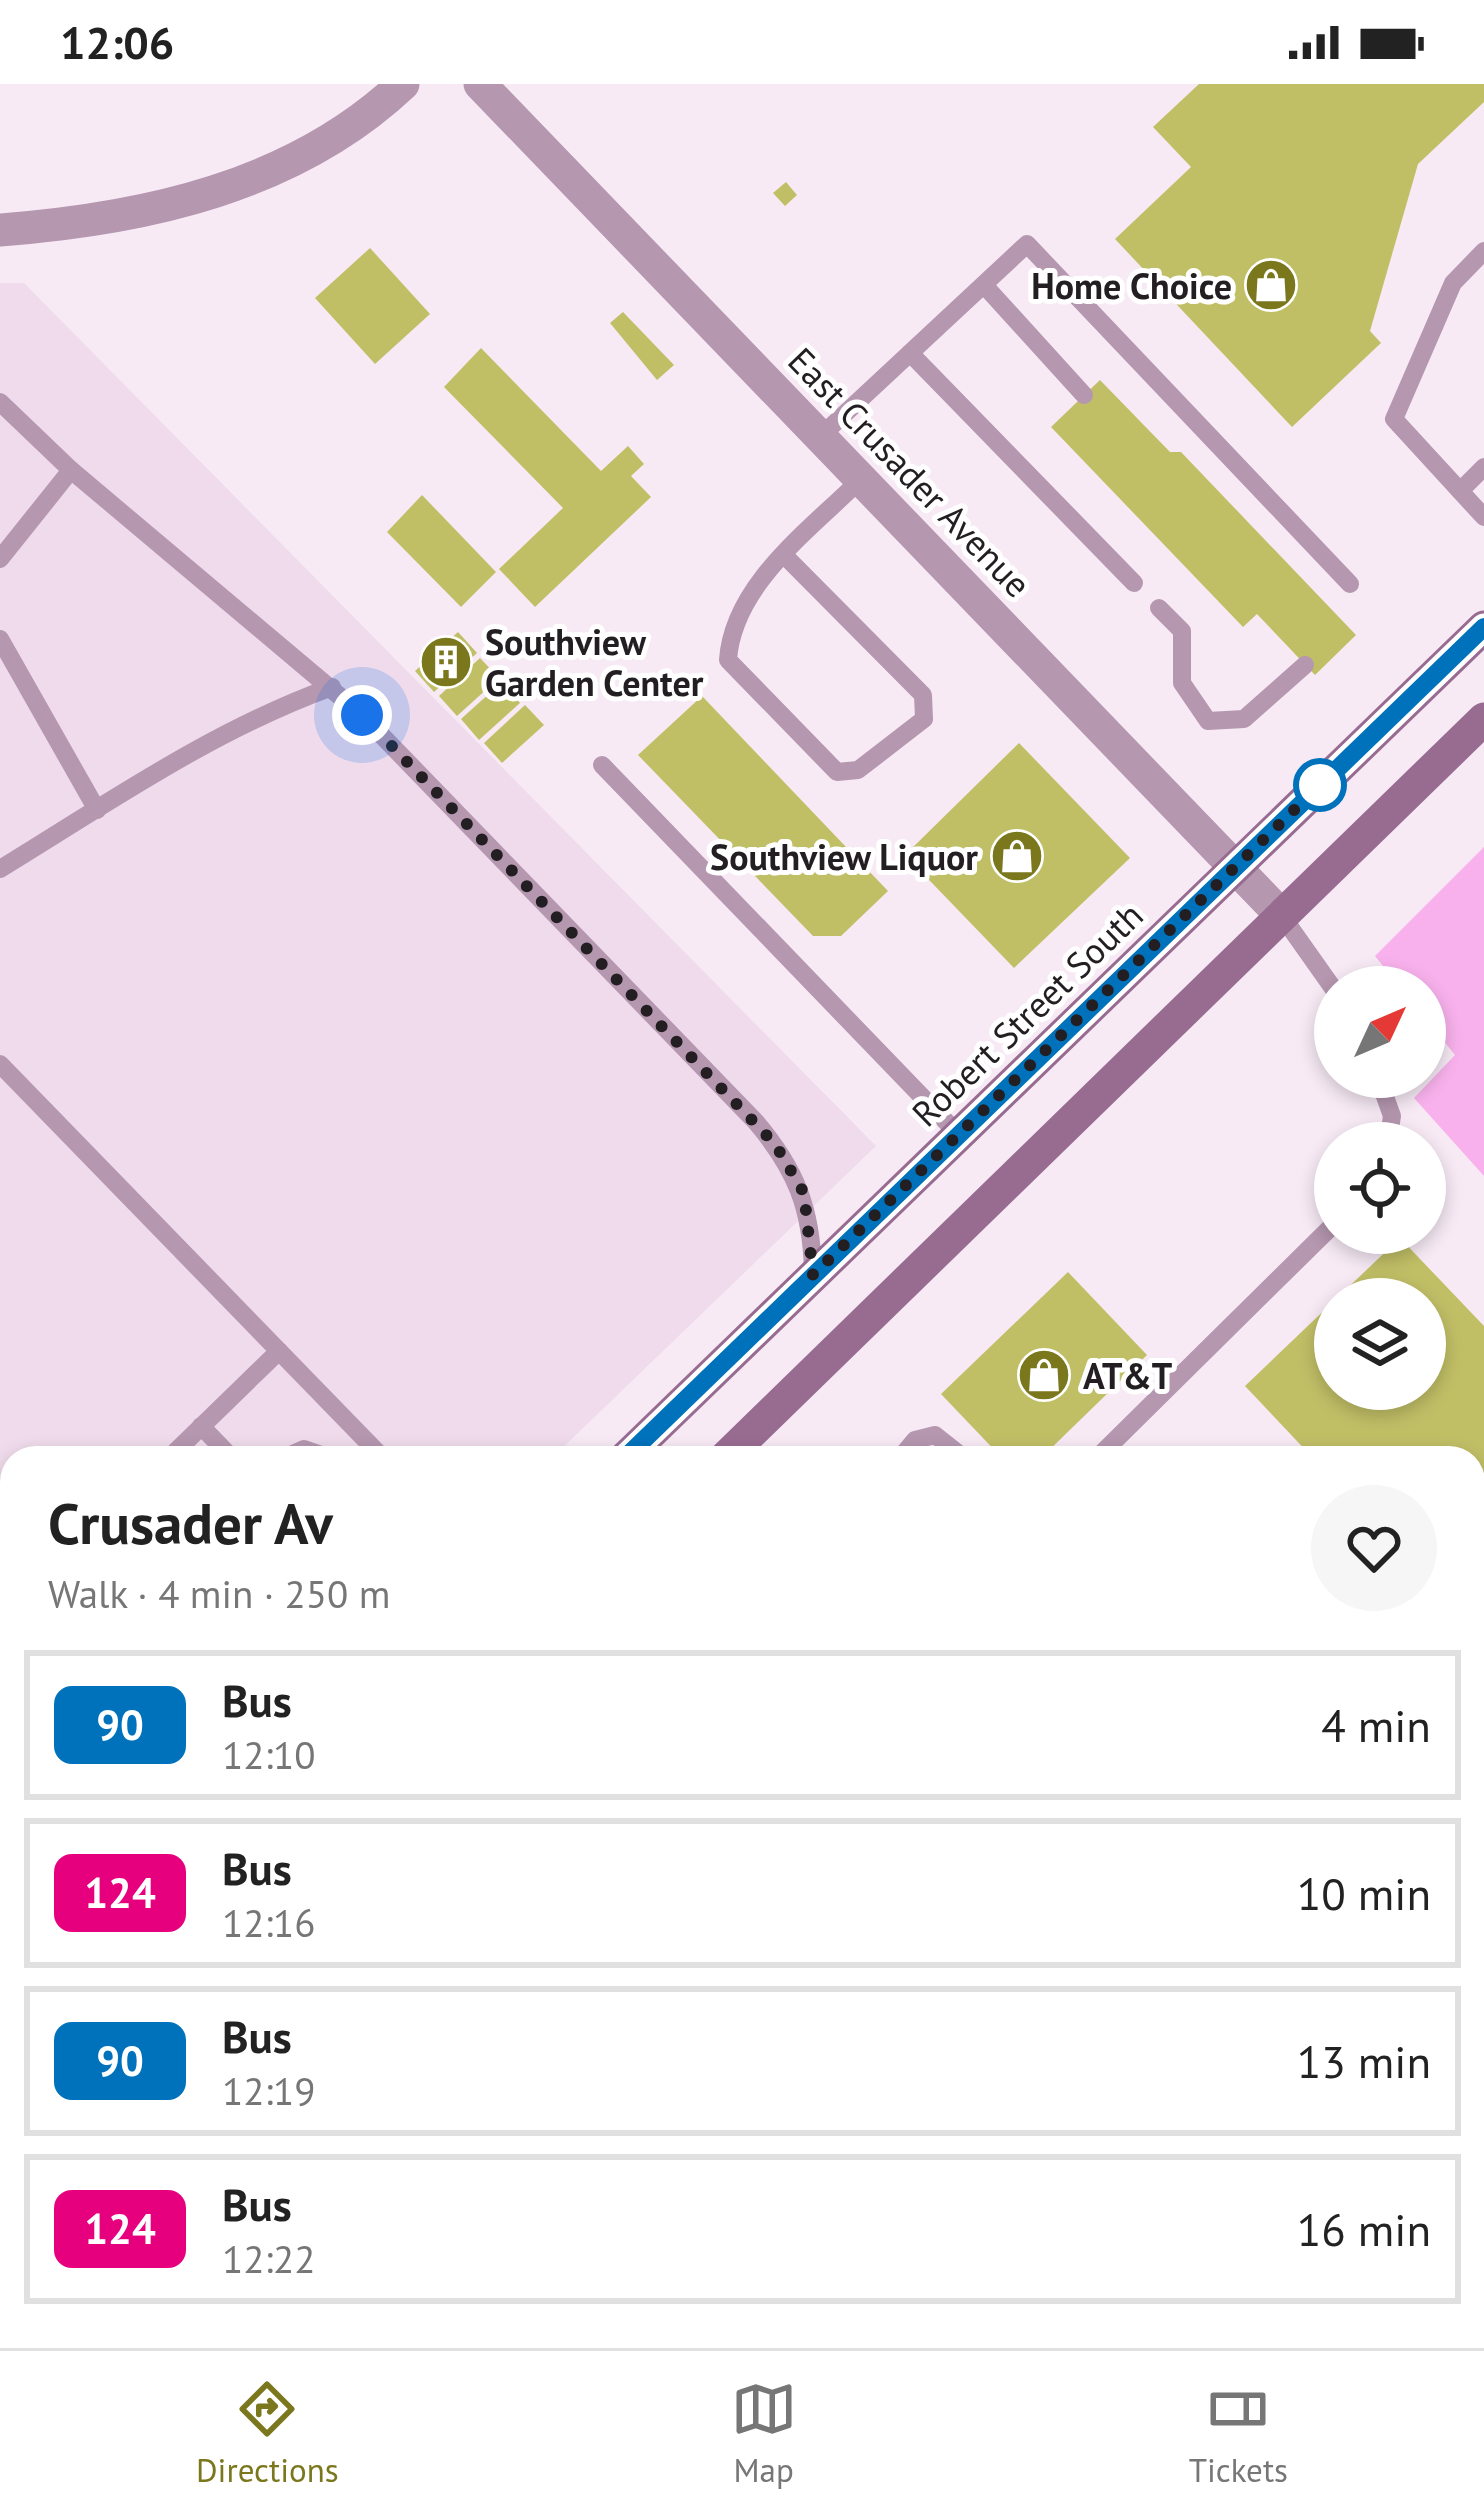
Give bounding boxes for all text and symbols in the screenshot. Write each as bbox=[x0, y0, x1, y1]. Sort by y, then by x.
text: 12:06 bbox=[60, 13, 174, 71]
shop icon: Home Choice bbox=[1243, 257, 1299, 313]
place label: Home Choice bbox=[1031, 262, 1232, 309]
street label: East Crusader Avenue bbox=[779, 337, 1041, 607]
place label: Southview Garden Center bbox=[485, 618, 704, 706]
building icon: Southview Garden Center bbox=[418, 634, 474, 690]
your location bbox=[332, 685, 392, 745]
unlabelled marker bbox=[1295, 760, 1345, 810]
shop icon: Southview Liquor bbox=[989, 828, 1045, 884]
place label: Southview Liquor bbox=[710, 833, 978, 880]
street label: Robert Street South bbox=[902, 892, 1152, 1136]
north arrow bbox=[1314, 966, 1446, 1098]
map controls bbox=[1314, 966, 1446, 1410]
button: locate bbox=[1314, 1122, 1446, 1254]
button: layers bbox=[1314, 1278, 1446, 1410]
shop icon: AT&T bbox=[1016, 1347, 1072, 1403]
place label: AT&T bbox=[1083, 1352, 1173, 1399]
button: heart bbox=[1311, 1485, 1437, 1611]
text: Crusader Av bbox=[48, 1486, 333, 1560]
text: Walk · 4 min · 250 m bbox=[48, 1568, 390, 1619]
text: Bus bbox=[222, 1671, 292, 1729]
text: 4 min bbox=[1321, 1696, 1431, 1754]
text: 90 bbox=[96, 1697, 144, 1752]
text: 12:10 bbox=[222, 1729, 316, 1780]
text: Bus bbox=[222, 1839, 292, 1897]
text: 10 min bbox=[1297, 1864, 1431, 1922]
text: 124 bbox=[84, 1865, 156, 1920]
text: 12:16 bbox=[222, 1897, 316, 1948]
text: Bus bbox=[222, 2007, 292, 2065]
text: 13 min bbox=[1297, 2032, 1431, 2090]
text: 90 bbox=[96, 2033, 144, 2088]
text: 12:19 bbox=[222, 2065, 316, 2116]
text: Bus bbox=[222, 2175, 292, 2233]
text: 16 min bbox=[1297, 2200, 1431, 2258]
text: 124 bbox=[84, 2201, 156, 2256]
text: 12:22 bbox=[222, 2233, 316, 2284]
tab: Directions bbox=[196, 2376, 339, 2491]
tab: Map bbox=[731, 2376, 797, 2491]
tab: Tickets bbox=[1189, 2376, 1288, 2491]

